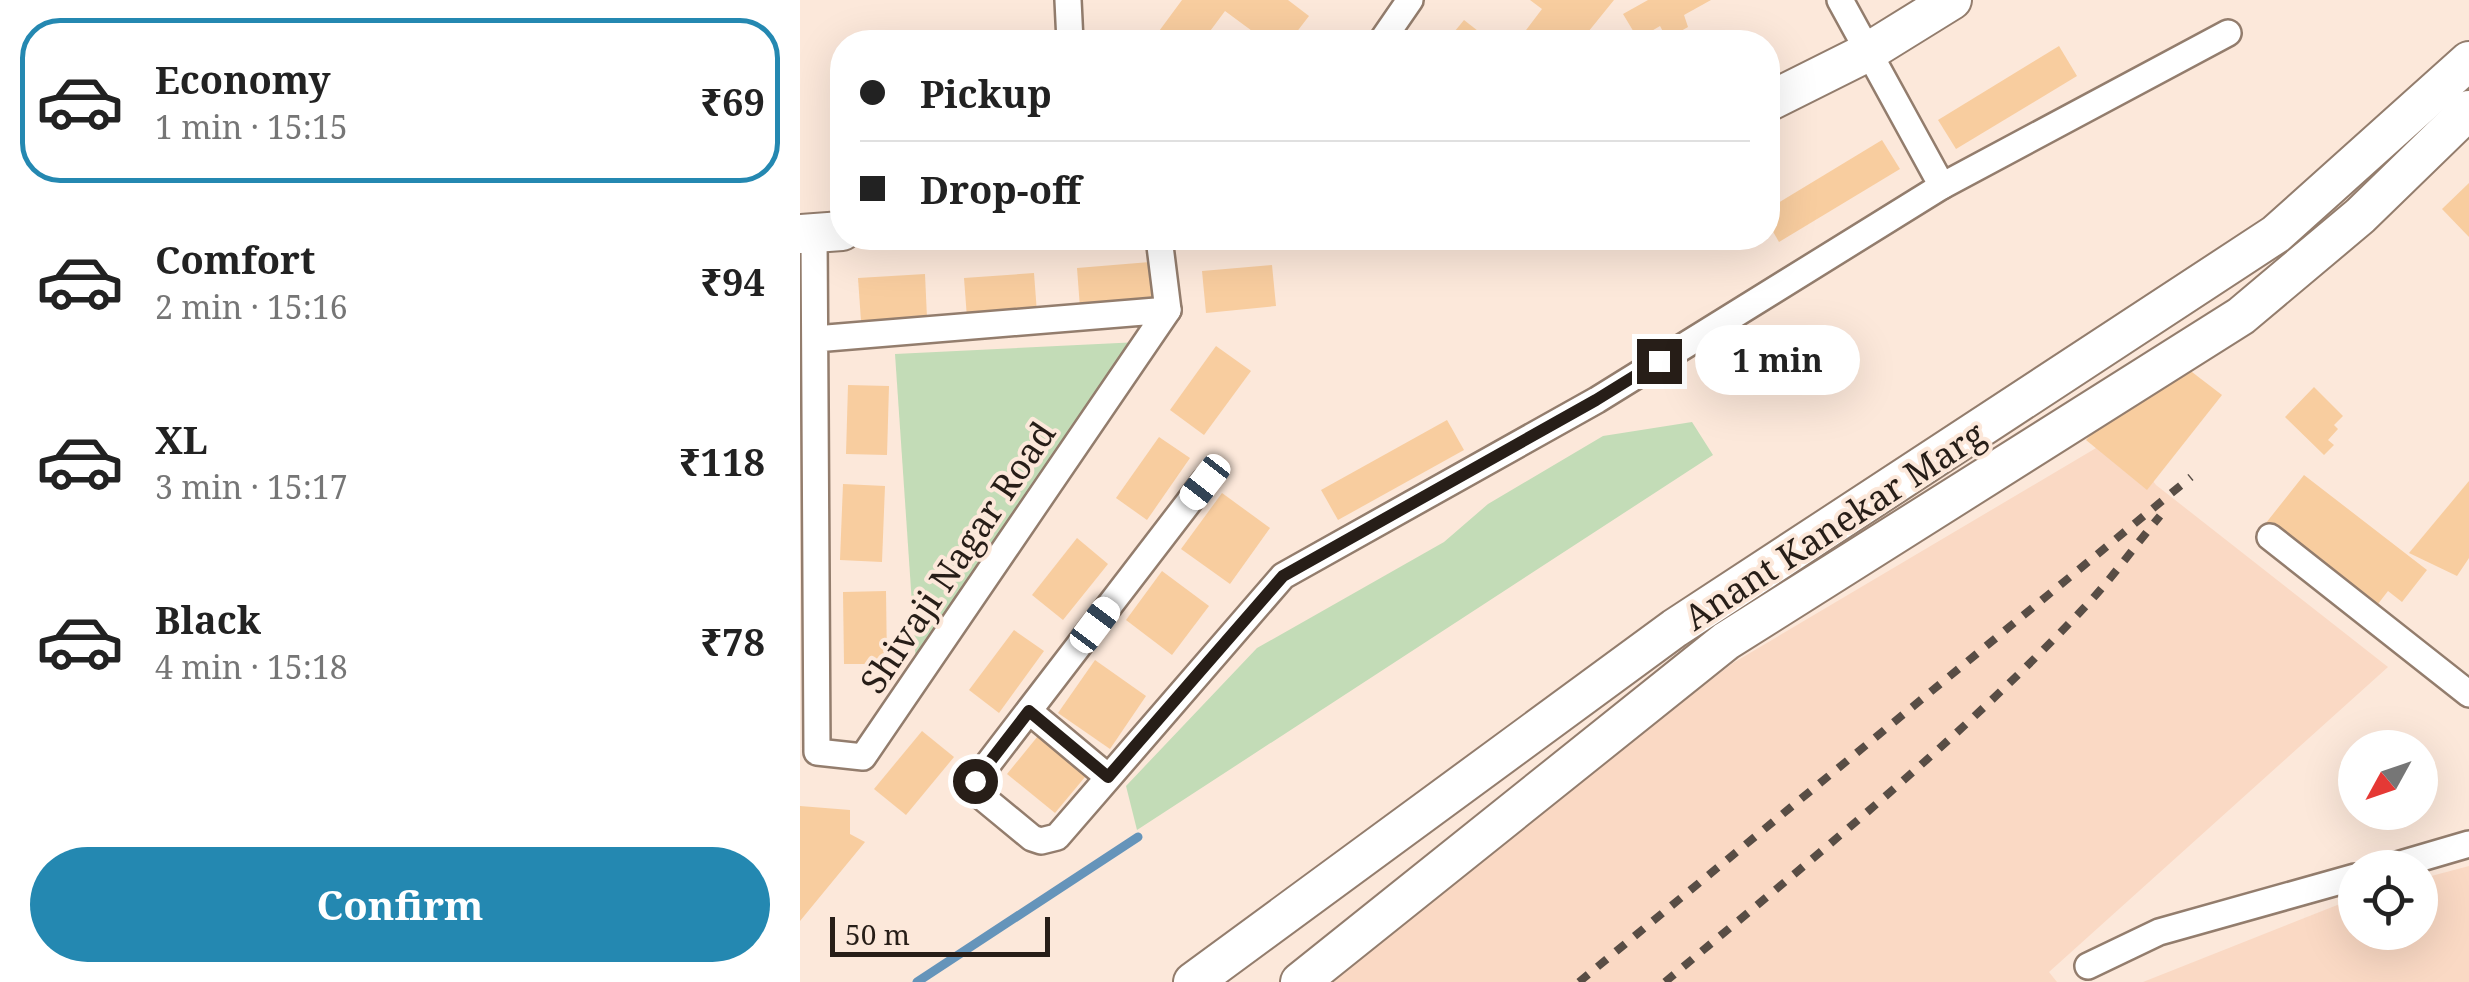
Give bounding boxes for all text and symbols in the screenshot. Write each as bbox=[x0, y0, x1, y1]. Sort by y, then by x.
text: Economy bbox=[155, 53, 331, 105]
icon: car bbox=[35, 56, 125, 146]
text: Pickup bbox=[920, 67, 1052, 119]
text: ₹69 bbox=[701, 75, 765, 127]
text: 1 min · 15:15 bbox=[155, 105, 348, 148]
text: Drop-off bbox=[920, 163, 1081, 215]
text: Comfort bbox=[155, 233, 315, 285]
icon: car bbox=[35, 236, 125, 326]
text: ₹94 bbox=[701, 255, 765, 307]
text: 2 min · 15:16 bbox=[155, 285, 348, 328]
callout: 1 min bbox=[1694, 326, 1859, 396]
text: 1 min bbox=[1732, 338, 1823, 381]
route end bbox=[1637, 339, 1682, 384]
street label: Anant Kanekar Marg bbox=[1674, 410, 1994, 640]
street label: Shivaji Nagar Road bbox=[849, 412, 1065, 702]
text: XL bbox=[155, 413, 208, 465]
icon: car bbox=[35, 416, 125, 506]
text: ₹118 bbox=[679, 435, 765, 487]
car bbox=[1175, 449, 1235, 515]
text: 3 min · 15:17 bbox=[155, 465, 348, 508]
car bbox=[1065, 592, 1125, 658]
text: Black bbox=[155, 593, 261, 645]
icon: car bbox=[35, 596, 125, 686]
text: ₹78 bbox=[701, 615, 765, 667]
text: 4 min · 15:18 bbox=[155, 645, 348, 688]
north arrow bbox=[2338, 730, 2438, 830]
map controls bbox=[2338, 730, 2438, 950]
route start bbox=[953, 759, 998, 804]
button: Confirm bbox=[30, 847, 770, 962]
button: locate bbox=[2338, 850, 2438, 950]
scale bar bbox=[830, 912, 1050, 956]
text: 50 m bbox=[845, 915, 910, 953]

